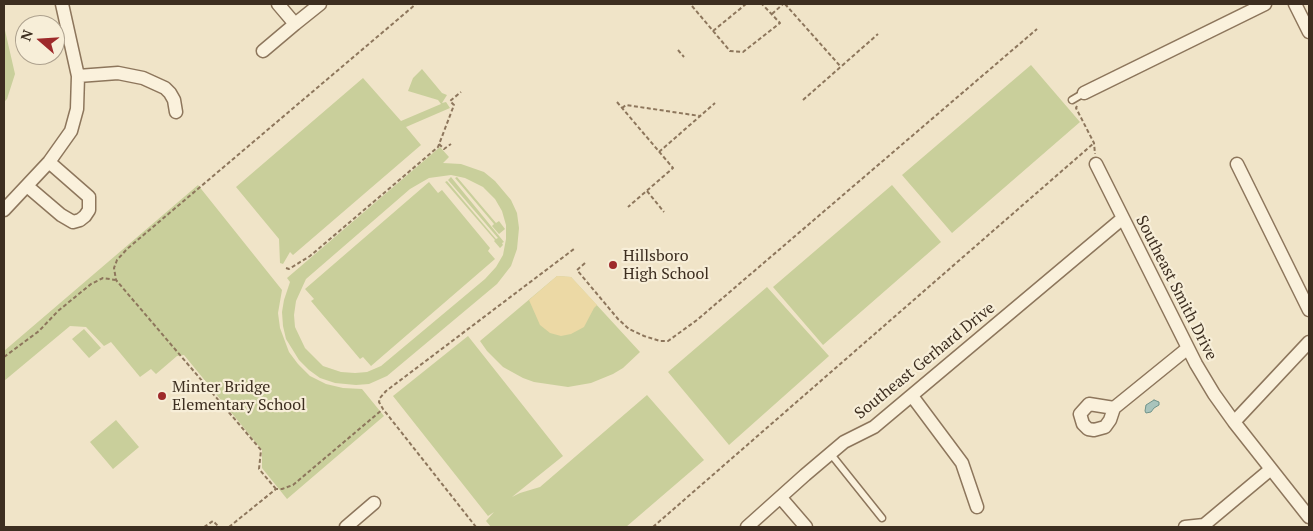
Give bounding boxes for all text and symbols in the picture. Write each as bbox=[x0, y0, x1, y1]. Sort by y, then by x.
north arrow bbox=[15, 15, 65, 65]
text: N bbox=[16, 27, 37, 43]
street label: Southeast Smith Drive bbox=[1131, 213, 1221, 363]
place label: Hillsboro High School bbox=[623, 246, 709, 284]
marker: Hillsboro High School bbox=[607, 259, 619, 271]
street label: Southeast Gerhard Drive bbox=[851, 299, 999, 423]
place label: Minter Bridge Elementary School bbox=[172, 377, 306, 415]
marker: Minter Bridge Elementary School bbox=[156, 390, 168, 402]

